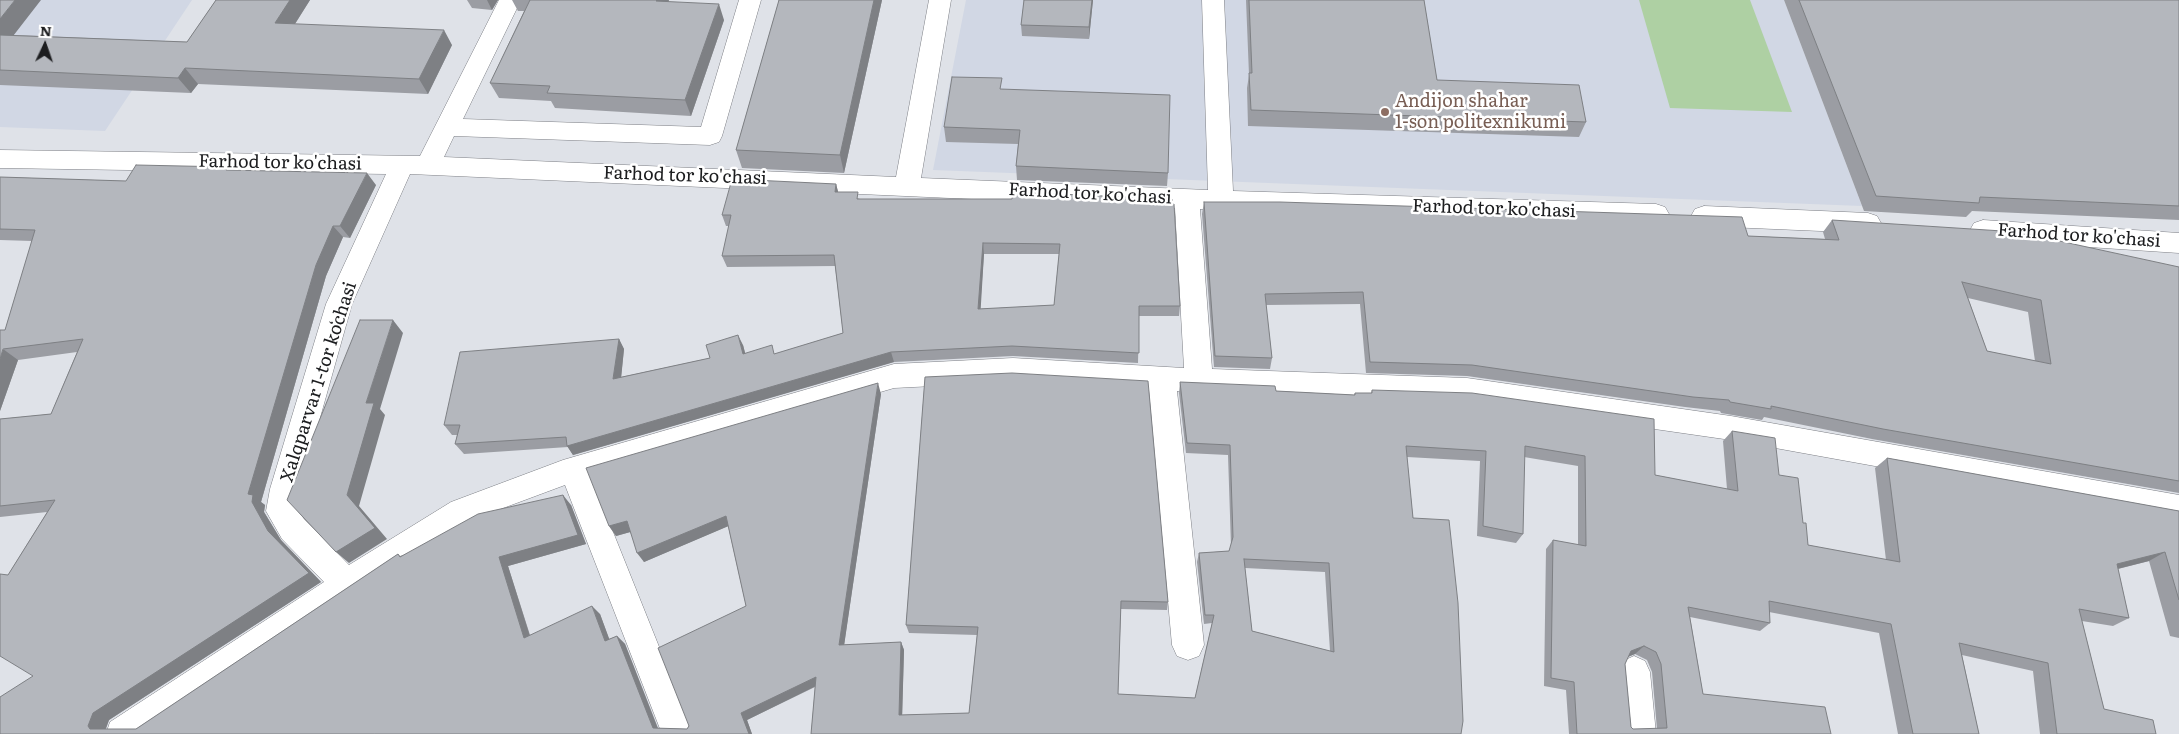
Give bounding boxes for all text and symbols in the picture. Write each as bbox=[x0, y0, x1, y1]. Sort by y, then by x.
north arrow bbox=[20, 20, 70, 70]
text: N bbox=[39, 20, 52, 40]
place label: Andijon shahar 1-son politexnikumi bbox=[1395, 91, 1566, 134]
marker: Andijon shahar 1-son politexnikumi bbox=[1379, 106, 1391, 118]
street label: Farhod tor ko'chasi bbox=[198, 151, 362, 175]
street label: Farhod tor ko'chasi bbox=[603, 162, 767, 190]
street label: Farhod tor ko'chasi bbox=[1008, 179, 1172, 209]
street label: Farhod tor ko'chasi bbox=[1412, 195, 1576, 223]
street label: Farhod tor ko'chasi bbox=[1997, 220, 2161, 252]
street label: Xalqparvar 1-tor koʻchasi bbox=[276, 279, 362, 485]

